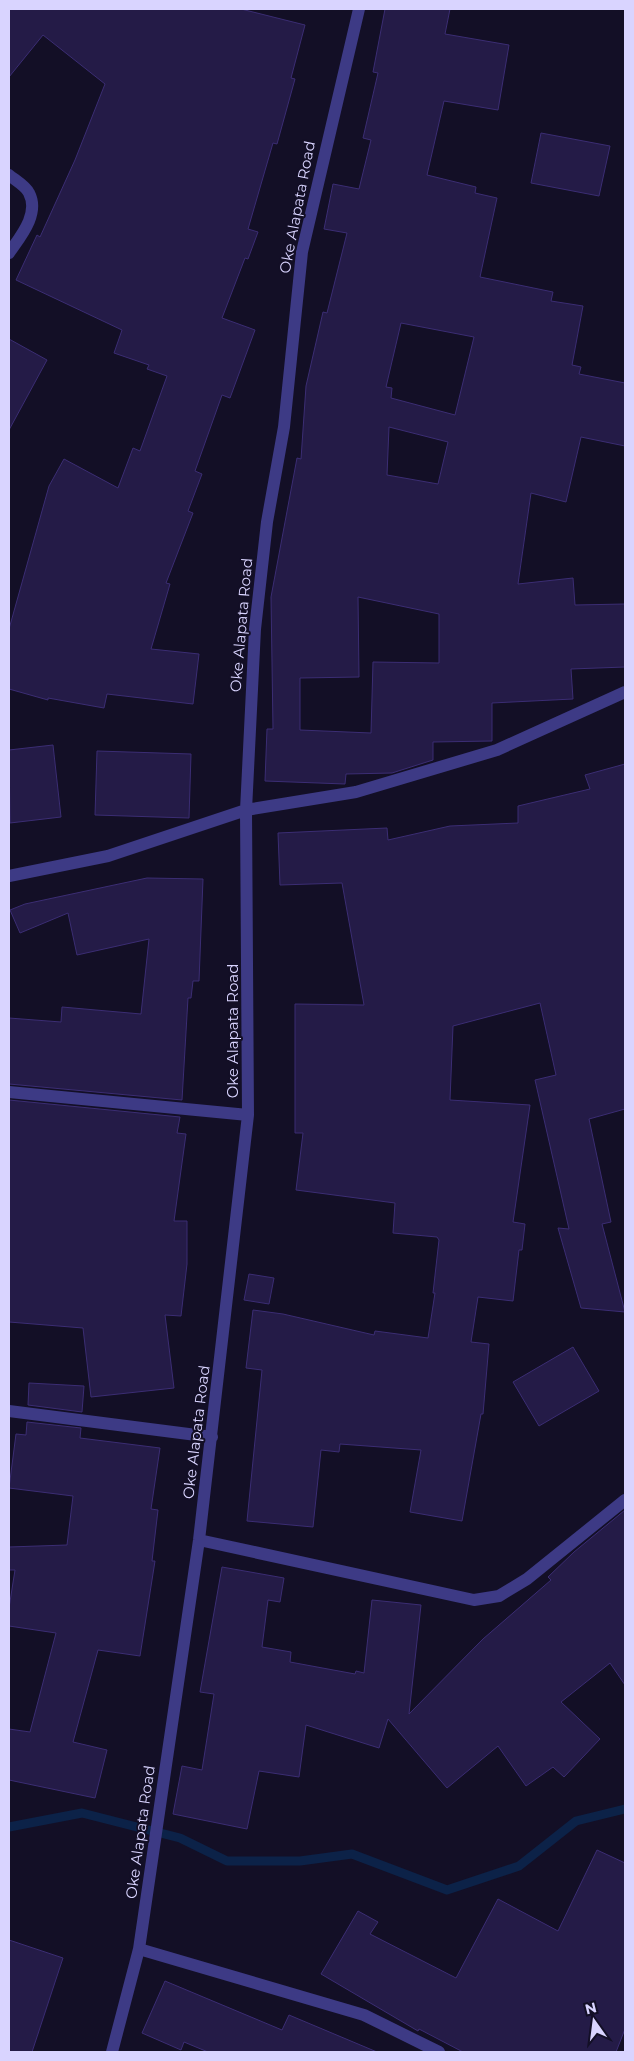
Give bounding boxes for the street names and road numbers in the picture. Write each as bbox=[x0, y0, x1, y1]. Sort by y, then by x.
street label: Oke Alapata Road bbox=[275, 139, 319, 275]
street label: Oke Alapata Road bbox=[226, 557, 256, 693]
street label: Oke Alapata Road bbox=[223, 964, 242, 1098]
street label: Oke Alapata Road bbox=[178, 1364, 214, 1500]
street label: Oke Alapata Road bbox=[121, 1764, 159, 1900]

